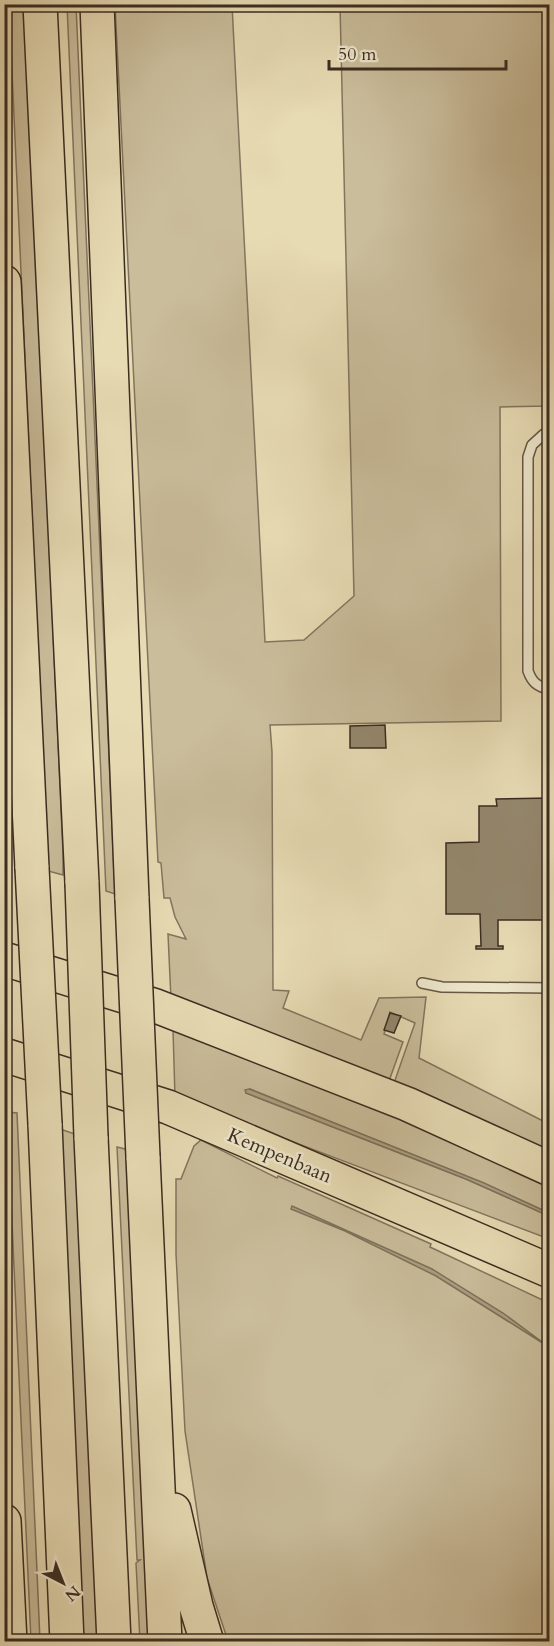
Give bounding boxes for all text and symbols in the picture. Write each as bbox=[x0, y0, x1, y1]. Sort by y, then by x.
scale bar bbox=[329, 33, 506, 71]
text: 50 m bbox=[338, 42, 377, 67]
street label: Kempenbaan bbox=[223, 1121, 337, 1190]
north arrow bbox=[33, 1553, 93, 1613]
text: N bbox=[60, 1581, 85, 1606]

